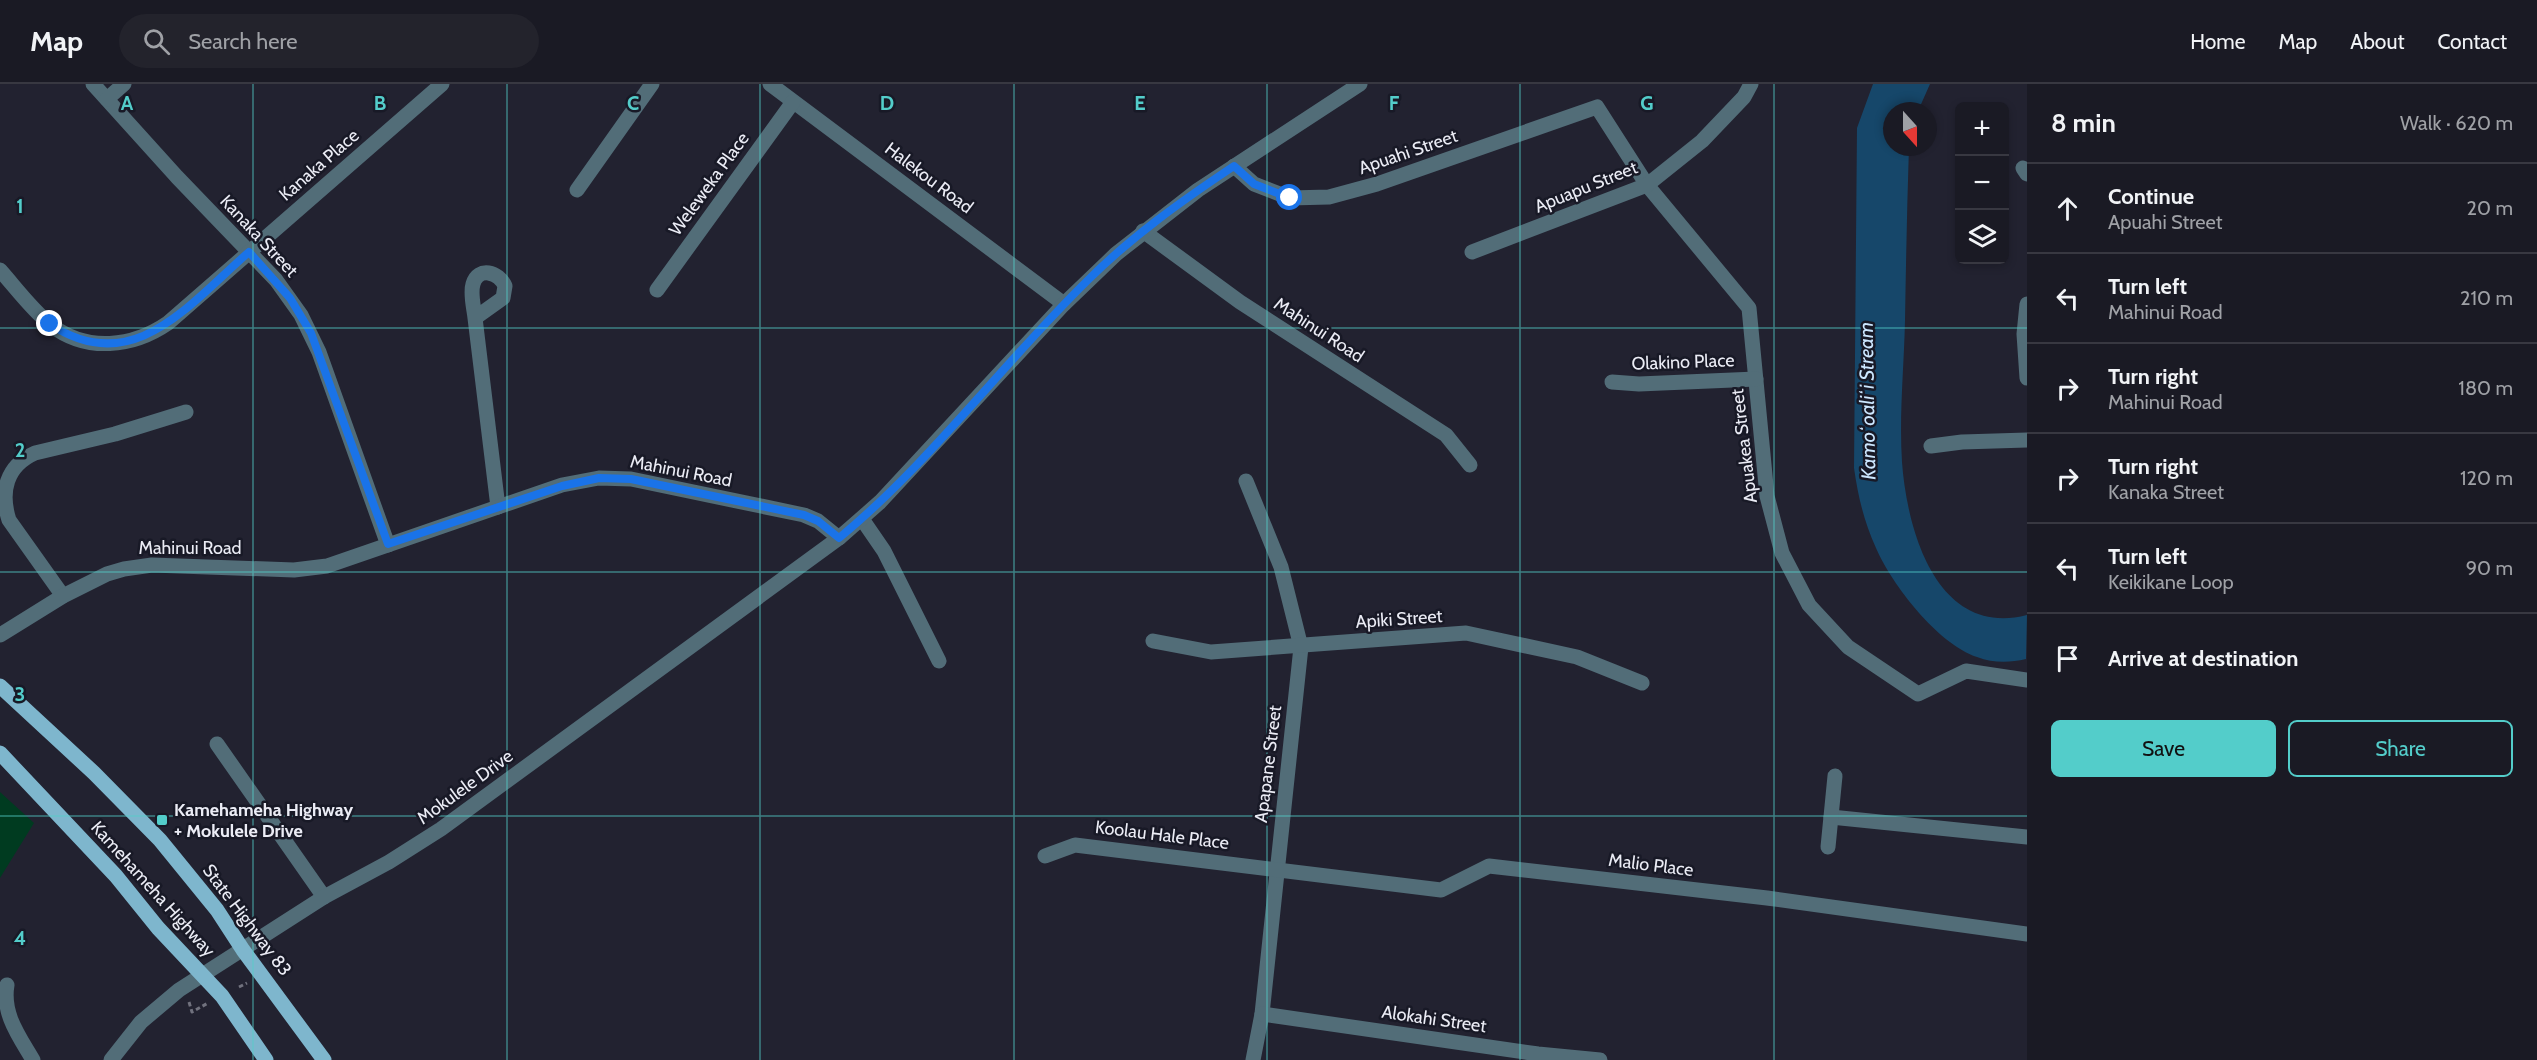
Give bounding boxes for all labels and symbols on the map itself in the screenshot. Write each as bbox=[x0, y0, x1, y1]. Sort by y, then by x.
text: A bbox=[121, 91, 134, 115]
text: B bbox=[374, 91, 386, 115]
text: C bbox=[627, 91, 639, 115]
text: D bbox=[880, 91, 894, 115]
text: E bbox=[1134, 91, 1146, 115]
text: F bbox=[1389, 91, 1400, 115]
text: G bbox=[1640, 91, 1654, 115]
north arrow bbox=[1883, 102, 1937, 156]
street label: Kanaka Place bbox=[275, 124, 363, 206]
street label: Apuahi Street bbox=[1356, 125, 1460, 179]
street label: Weleweka Place bbox=[664, 128, 754, 240]
street label: Halekou Road bbox=[881, 138, 977, 218]
street label: Apuapu Street bbox=[1531, 156, 1641, 218]
route start bbox=[1276, 184, 1302, 210]
street label: Kanaka Street bbox=[215, 190, 303, 282]
text: 1 bbox=[16, 194, 24, 218]
street label: Mahinui Road bbox=[1270, 293, 1368, 367]
route end bbox=[36, 310, 62, 336]
water label: Kamoʻoaliʻi Stream bbox=[1854, 322, 1880, 480]
street label: Olakino Place bbox=[1631, 349, 1735, 375]
street label: Apuakea Street bbox=[1726, 388, 1762, 504]
text: 2 bbox=[15, 438, 25, 462]
street label: Mahinui Road bbox=[628, 450, 734, 492]
street label: Mahinui Road bbox=[138, 537, 242, 559]
street label: Apiki Street bbox=[1355, 605, 1443, 633]
text: 3 bbox=[15, 682, 25, 706]
street label: Apapane Street bbox=[1250, 704, 1286, 824]
street label: Mokulele Drive bbox=[413, 745, 517, 829]
place label: Kamehameha Highway + Mokulele Drive bbox=[174, 799, 353, 842]
marker: Kamehameha Highway + Mokulele Drive bbox=[155, 813, 169, 827]
street label: Koolau Hale Place bbox=[1094, 816, 1230, 854]
street label: Kamehameha Highway bbox=[86, 817, 220, 961]
street label: Malio Place bbox=[1607, 849, 1695, 881]
street label: State Highway 83 bbox=[198, 860, 296, 980]
text: 4 bbox=[14, 926, 26, 950]
street label: Alokahi Street bbox=[1380, 1001, 1488, 1037]

